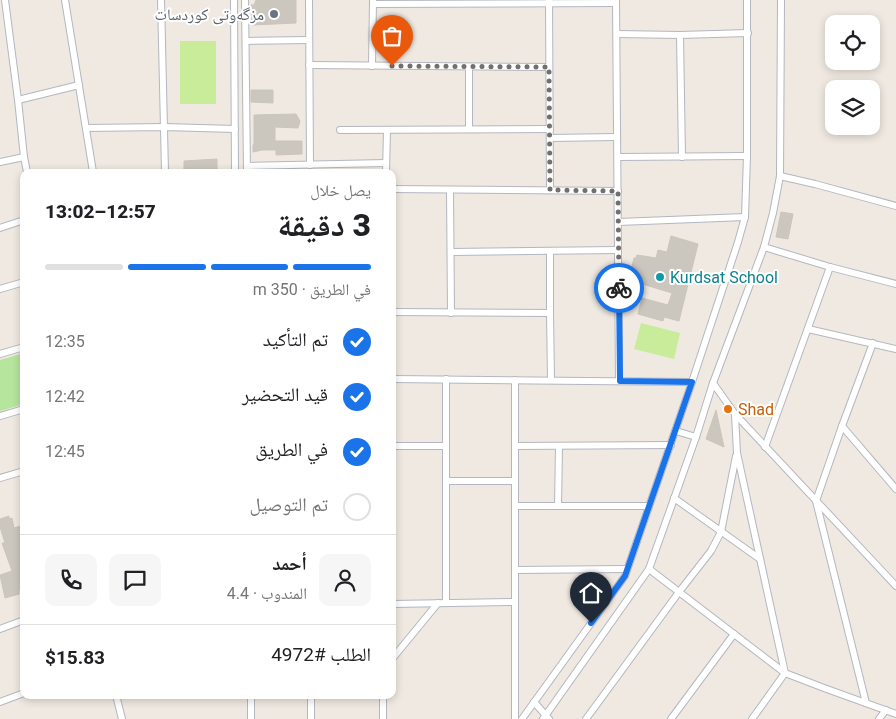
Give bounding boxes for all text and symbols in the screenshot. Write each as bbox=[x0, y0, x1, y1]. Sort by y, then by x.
place label: مزگەوتی كوردسات bbox=[155, 5, 264, 25]
marker: مزگەوتی كوردسات bbox=[268, 8, 280, 20]
pin bbox=[371, 15, 413, 66]
map controls bbox=[825, 15, 880, 135]
button: locate bbox=[825, 15, 880, 70]
icon: bag bbox=[378, 22, 406, 50]
button: layers bbox=[825, 80, 880, 135]
text: يصل خلال bbox=[310, 181, 371, 200]
text: 12:57–13:02 bbox=[45, 200, 156, 223]
text: 3 دقيقة bbox=[277, 206, 371, 244]
courier bbox=[594, 263, 644, 313]
place label: Kurdsat School bbox=[670, 268, 778, 287]
marker: Kurdsat School bbox=[654, 271, 666, 283]
icon: bike bbox=[605, 274, 633, 302]
text: في الطريق · 350 m bbox=[253, 280, 371, 299]
text: تم التأكيد bbox=[263, 328, 328, 351]
icon: check bbox=[343, 328, 371, 356]
text: 12:35 bbox=[45, 332, 85, 351]
text: قيد التحضير bbox=[242, 383, 328, 406]
icon: check bbox=[343, 383, 371, 411]
text: 12:42 bbox=[45, 387, 85, 406]
place label: Shad bbox=[738, 400, 774, 419]
marker: Shad bbox=[722, 403, 734, 415]
text: في الطريق bbox=[255, 438, 328, 461]
icon: check bbox=[343, 438, 371, 466]
text: 12:45 bbox=[45, 442, 85, 461]
text: تم التوصيل bbox=[249, 493, 328, 516]
text: أحمد bbox=[272, 552, 307, 575]
button: phone bbox=[45, 554, 97, 606]
button: chat bbox=[109, 554, 161, 606]
button: person bbox=[319, 554, 371, 606]
pin bbox=[570, 572, 612, 623]
icon: home bbox=[577, 579, 605, 607]
text: المندوب · 4.4 bbox=[227, 584, 307, 603]
text: الطلب #4972 bbox=[271, 643, 371, 666]
text: $15.83 bbox=[45, 646, 105, 669]

